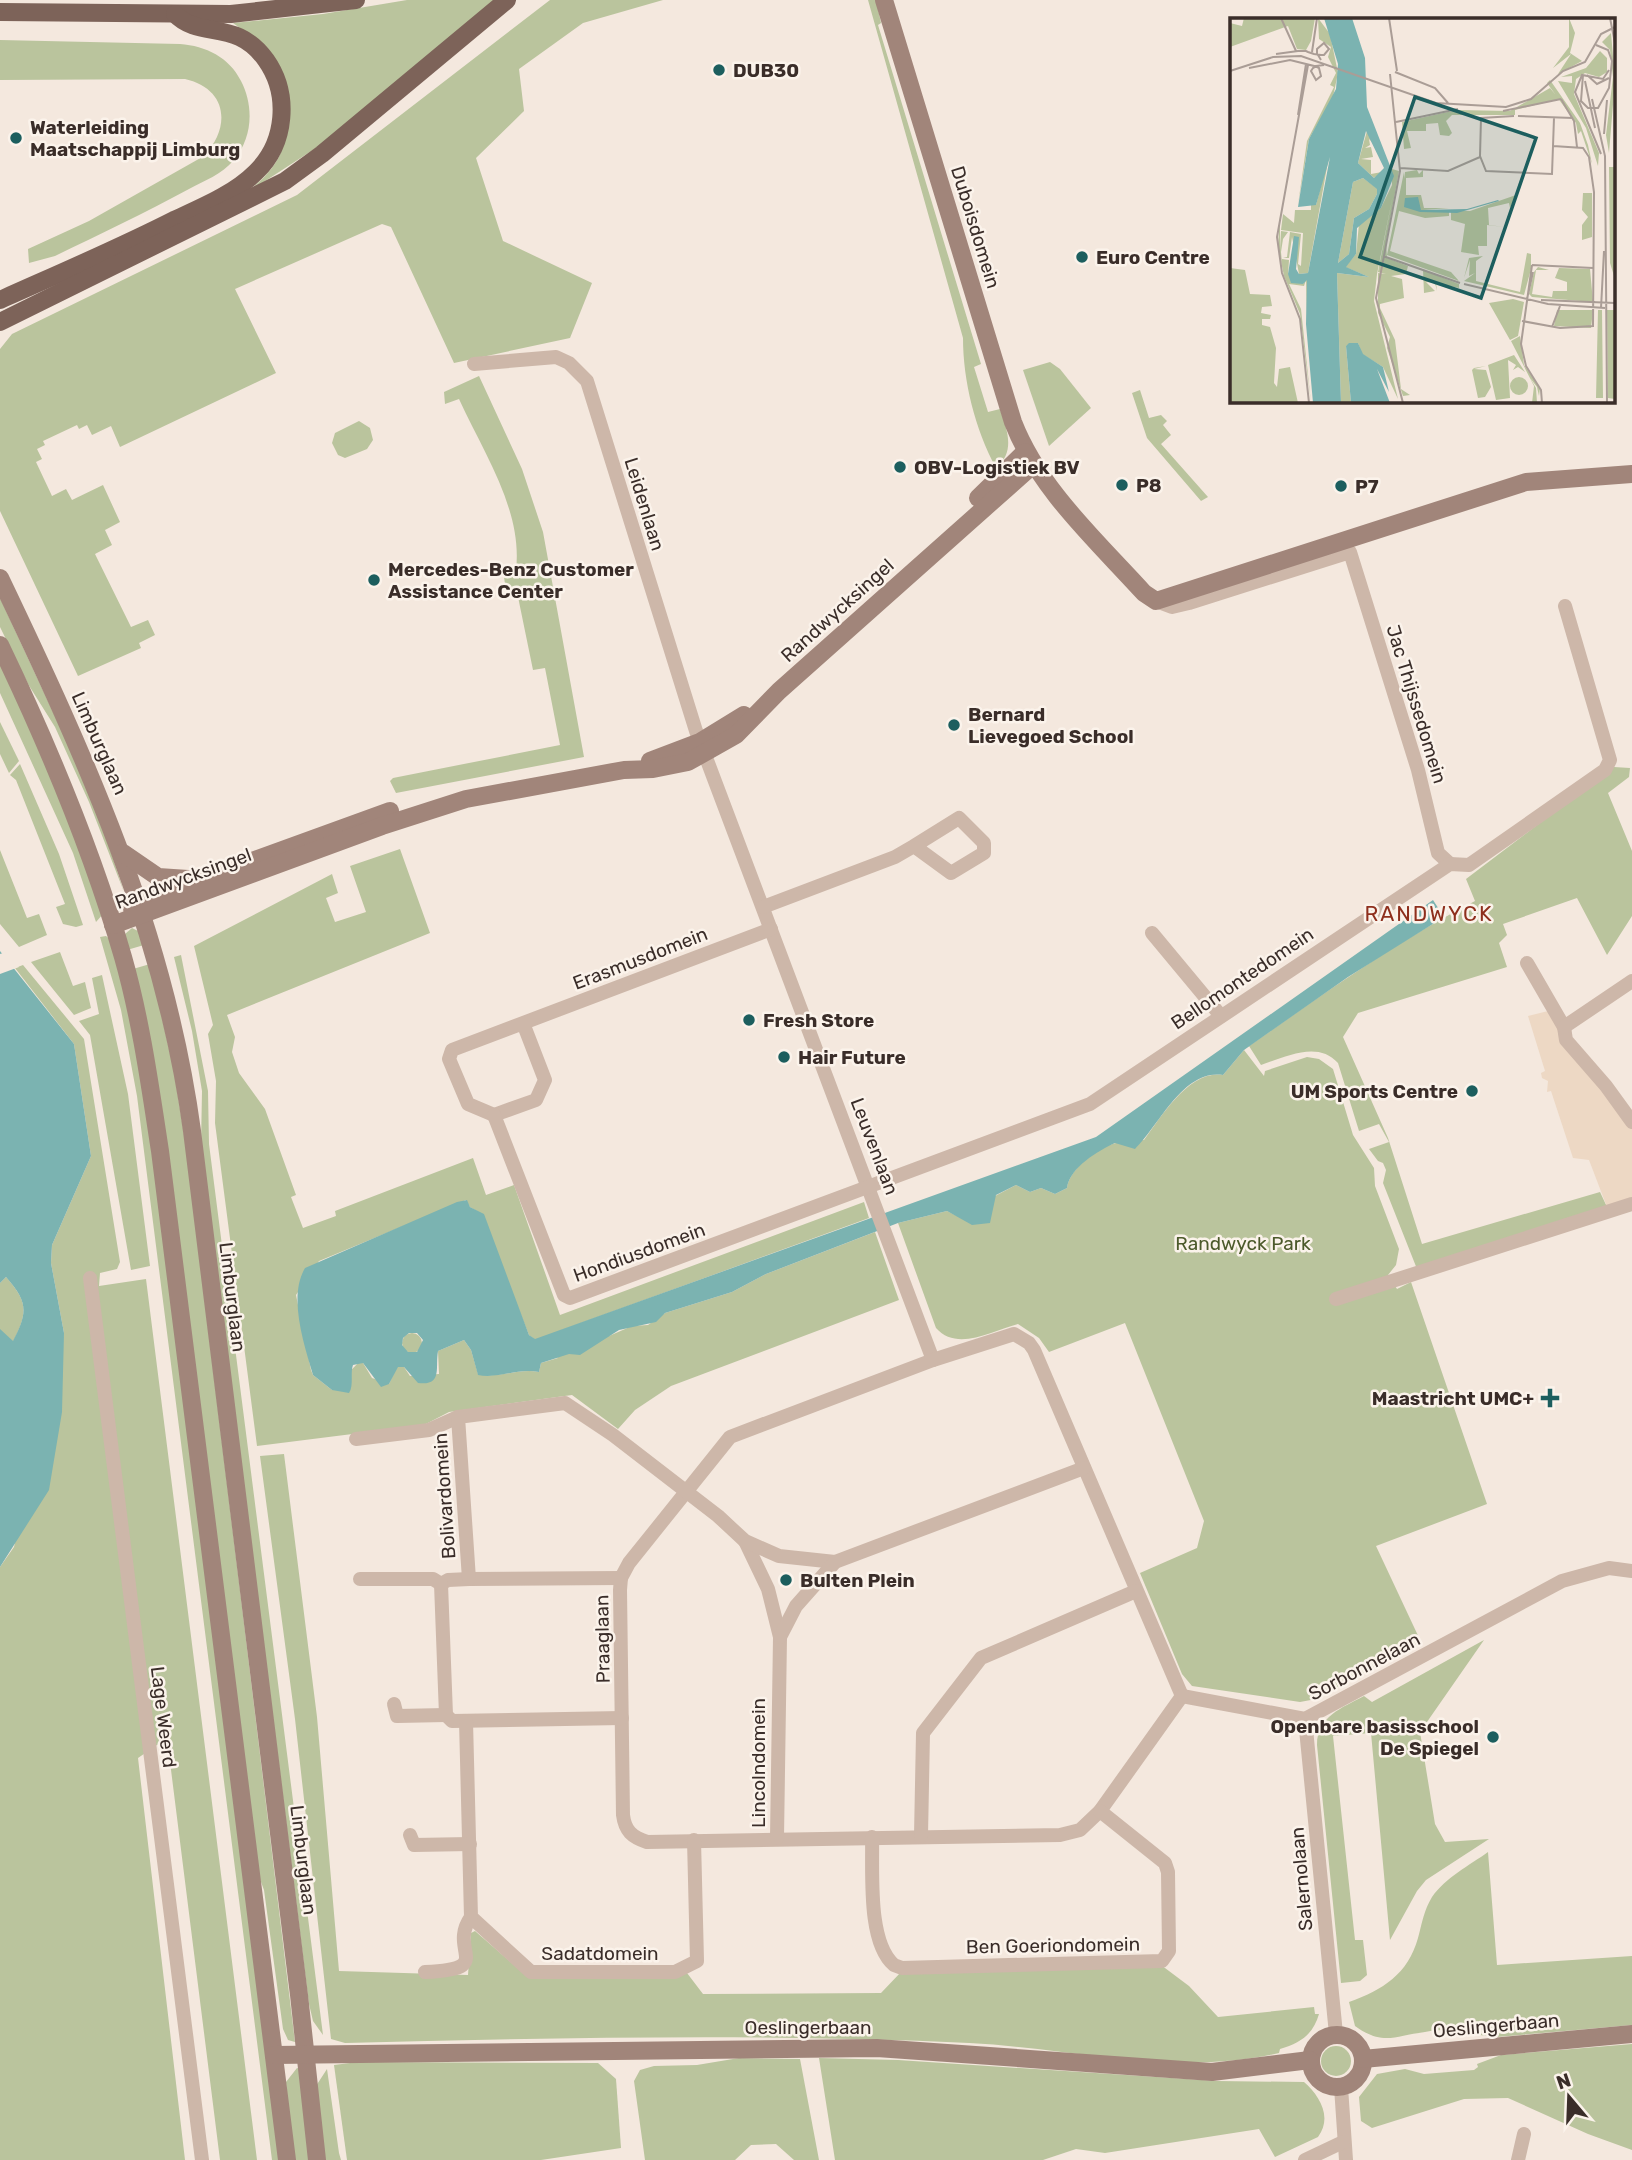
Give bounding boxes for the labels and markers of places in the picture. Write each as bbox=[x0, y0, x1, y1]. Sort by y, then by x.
place label: DUB30 bbox=[733, 59, 799, 82]
marker: DUB30 bbox=[711, 62, 727, 78]
place label: Waterleiding Maatschappij Limburg bbox=[30, 116, 240, 161]
marker: Waterleiding Maatschappij Limburg bbox=[8, 130, 24, 146]
place label: Euro Centre bbox=[1096, 246, 1210, 269]
marker: Euro Centre bbox=[1074, 249, 1090, 265]
place label: OBV-Logistiek BV bbox=[914, 456, 1080, 479]
marker: OBV-Logistiek BV bbox=[892, 459, 908, 475]
place label: P8 bbox=[1136, 474, 1162, 497]
place label: P7 bbox=[1355, 475, 1379, 498]
marker: P8 bbox=[1114, 477, 1130, 493]
marker: P7 bbox=[1333, 478, 1349, 494]
place label: Mercedes-Benz Customer Assistance Center bbox=[388, 558, 634, 603]
marker: Mercedes-Benz Customer Assistance Center bbox=[366, 572, 382, 588]
place label: Bernard Lievegoed School bbox=[968, 703, 1134, 748]
marker: Bernard Lievegoed School bbox=[946, 717, 962, 733]
place label: Fresh Store bbox=[763, 1009, 874, 1032]
marker: Fresh Store bbox=[741, 1012, 757, 1028]
place label: Hair Future bbox=[798, 1046, 906, 1069]
marker: Hair Future bbox=[776, 1049, 792, 1065]
place label: UM Sports Centre bbox=[1291, 1080, 1458, 1103]
marker: UM Sports Centre bbox=[1464, 1083, 1480, 1099]
place label: Maastricht UMC+ bbox=[1372, 1387, 1534, 1410]
marker: Maastricht UMC+ bbox=[1540, 1388, 1560, 1408]
place label: Bulten Plein bbox=[800, 1569, 915, 1592]
marker: Bulten Plein bbox=[778, 1572, 794, 1588]
place label: Openbare basisschool De Spiegel bbox=[1271, 1715, 1479, 1760]
marker: Openbare basisschool De Spiegel bbox=[1485, 1729, 1501, 1745]

